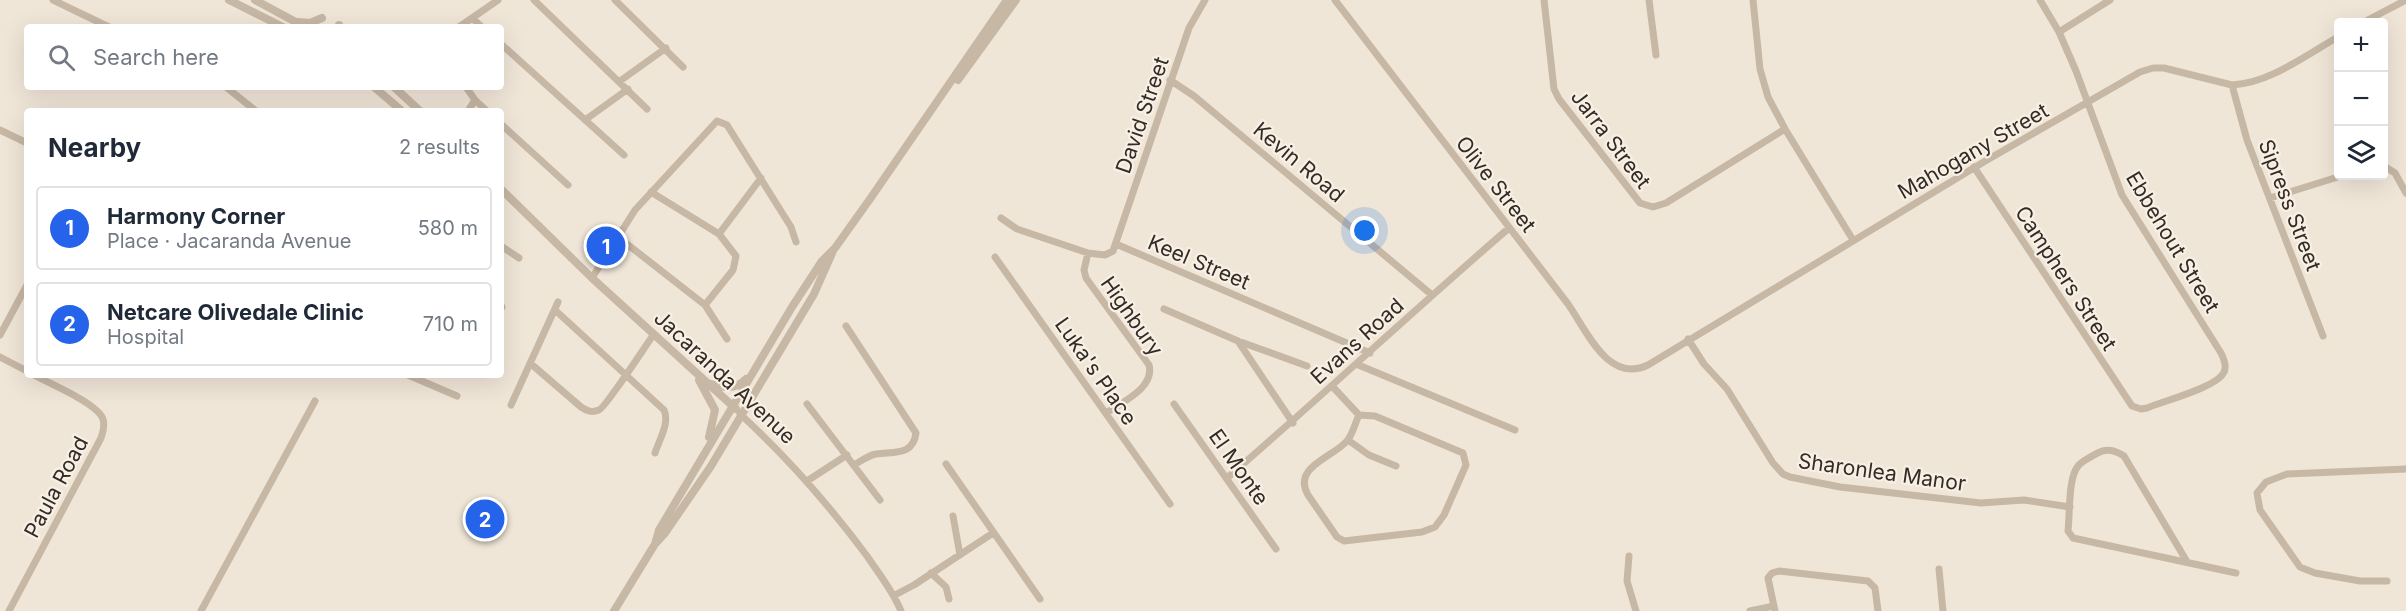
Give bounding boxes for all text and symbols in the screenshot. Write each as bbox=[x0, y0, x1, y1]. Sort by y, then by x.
map controls bbox=[2334, 18, 2388, 180]
button: + bbox=[2334, 18, 2388, 72]
search box bbox=[24, 24, 504, 90]
icon: search bbox=[45, 41, 78, 74]
text: Search here bbox=[93, 44, 219, 70]
street label: David Street bbox=[1110, 53, 1174, 177]
button: − bbox=[2334, 72, 2388, 126]
street label: Jarra Street bbox=[1566, 85, 1656, 193]
street label: Mahogany Street bbox=[1893, 98, 2053, 204]
street label: Kevin Road bbox=[1248, 117, 1350, 207]
button: layers bbox=[2334, 126, 2388, 180]
street label: Olive Street bbox=[1451, 131, 1541, 237]
text: Nearby bbox=[48, 132, 141, 163]
text: 2 results bbox=[399, 135, 480, 159]
street label: Sipress Street bbox=[2254, 136, 2327, 274]
street label: Ebbehout Street bbox=[2121, 167, 2225, 317]
street label: Camphers Street bbox=[2010, 201, 2122, 355]
text: Harmony Corner bbox=[107, 203, 285, 229]
text: 1 bbox=[65, 216, 74, 240]
text: 580 m bbox=[418, 216, 478, 240]
your location bbox=[1350, 216, 1379, 245]
pin: 1 bbox=[586, 224, 626, 268]
text: Place · Jacaranda Avenue bbox=[107, 229, 351, 253]
street label: Keel Street bbox=[1144, 229, 1254, 295]
street label: Highbury bbox=[1096, 271, 1169, 361]
street label: Evans Road bbox=[1305, 293, 1409, 389]
text: Netcare Olivedale Clinic bbox=[107, 299, 364, 325]
street label: Jacaranda Avenue bbox=[649, 305, 801, 449]
text: 2 bbox=[63, 312, 76, 336]
text: 710 m bbox=[423, 312, 478, 336]
street label: Luka's Place bbox=[1050, 312, 1142, 430]
text: Hospital bbox=[107, 325, 184, 349]
street label: El Monte bbox=[1204, 424, 1274, 510]
street label: Paula Road bbox=[19, 432, 93, 542]
street label: Sharonlea Manor bbox=[1797, 448, 1968, 496]
pin: 2 bbox=[466, 496, 504, 542]

